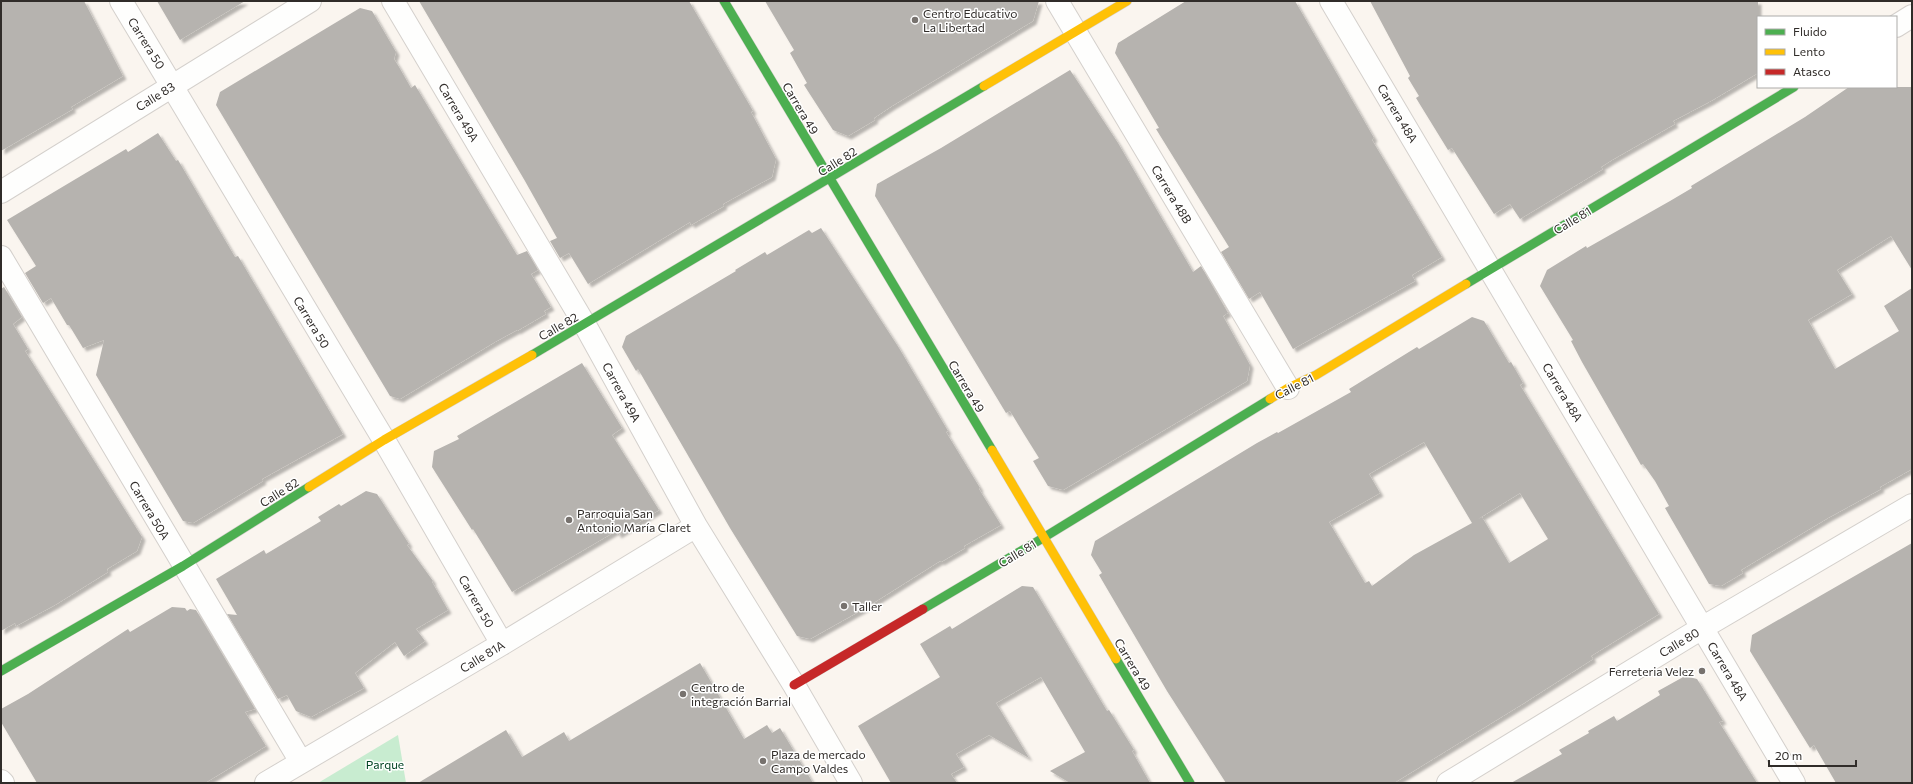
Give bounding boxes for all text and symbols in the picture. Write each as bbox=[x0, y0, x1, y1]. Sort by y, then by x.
place label: Centro Educativo La Libertad bbox=[923, 6, 1017, 34]
street label: Carrera 50 bbox=[126, 15, 168, 72]
marker: Centro Educativo La Libertad bbox=[910, 15, 920, 25]
legend bbox=[1757, 16, 1897, 88]
text: Fluido bbox=[1793, 24, 1827, 38]
text: Lento bbox=[1793, 44, 1825, 58]
text: Atasco bbox=[1793, 64, 1831, 78]
street label: Calle 83 bbox=[133, 79, 177, 113]
street label: Carrera 49A bbox=[436, 80, 482, 144]
street label: Carrera 49 bbox=[780, 80, 822, 136]
street label: Carrera 48A bbox=[1375, 81, 1421, 145]
street label: Calle 82 bbox=[815, 143, 859, 178]
street label: Carrera 48B bbox=[1149, 162, 1195, 226]
street label: Calle 81 bbox=[1551, 203, 1593, 237]
street label: Carrera 50 bbox=[291, 293, 333, 351]
street label: Calle 82 bbox=[536, 309, 580, 343]
street label: Carrera 49 bbox=[946, 358, 988, 414]
street label: Carrera 49A bbox=[600, 360, 644, 424]
street label: Carrera 48A bbox=[1540, 360, 1586, 424]
street label: Calle 81 bbox=[1272, 370, 1316, 402]
street label: Calle 82 bbox=[257, 474, 301, 509]
street label: Carrera 50A bbox=[127, 478, 173, 542]
place label: Parroquia San Antonio María Claret bbox=[577, 506, 691, 534]
marker: Parroquia San Antonio María Claret bbox=[564, 515, 574, 525]
street label: Calle 81 bbox=[996, 536, 1038, 570]
street label: Carrera 50 bbox=[456, 572, 498, 630]
place label: Taller bbox=[852, 599, 882, 613]
marker: Taller bbox=[839, 601, 849, 611]
street label: Calle 80 bbox=[1656, 624, 1702, 659]
street label: Carrera 49 bbox=[1112, 636, 1154, 692]
street label: Calle 81A bbox=[457, 637, 507, 675]
street label: Carrera 48A bbox=[1705, 639, 1751, 703]
place label: Ferreteria Velez bbox=[1609, 664, 1694, 678]
marker: Ferreteria Velez bbox=[1697, 666, 1707, 676]
place label: Centro de integración Barrial bbox=[691, 680, 791, 708]
marker: Centro de integración Barrial bbox=[678, 689, 688, 699]
scale bar bbox=[1769, 742, 1856, 768]
place label: Plaza de mercado Campo Valdes bbox=[771, 747, 866, 775]
text: 20 m bbox=[1775, 748, 1802, 762]
marker: Plaza de mercado Campo Valdes bbox=[758, 756, 768, 766]
park label: Parque bbox=[366, 757, 404, 771]

